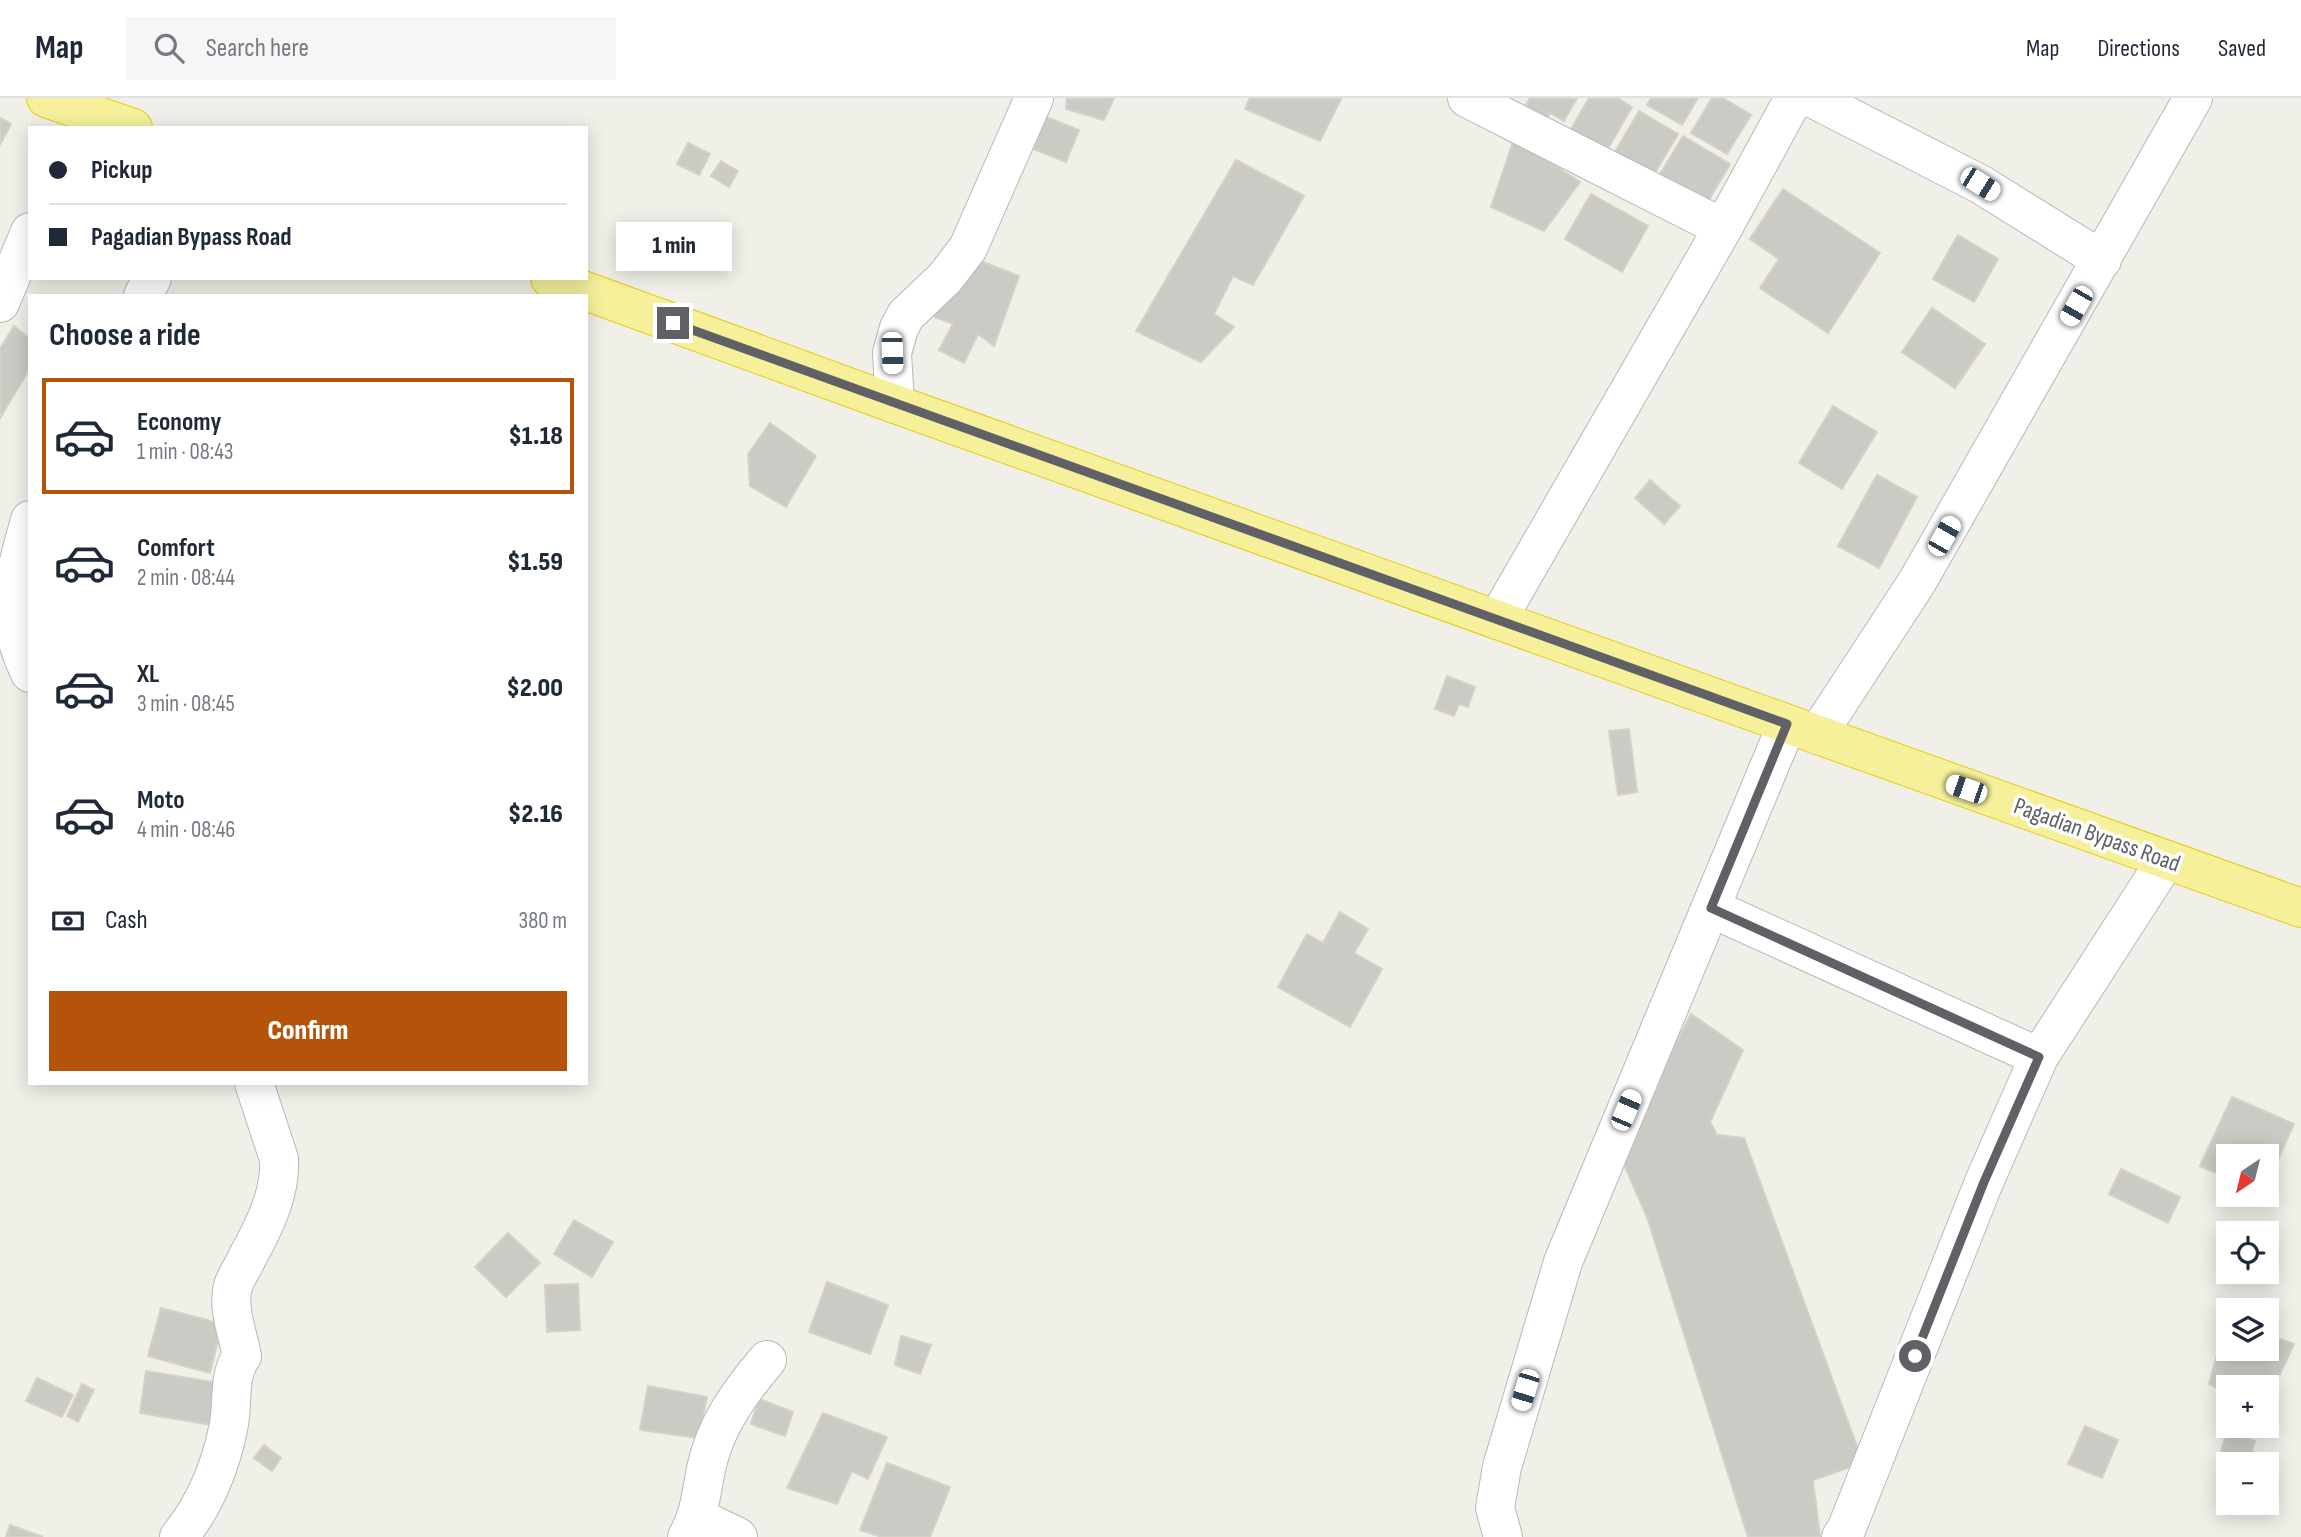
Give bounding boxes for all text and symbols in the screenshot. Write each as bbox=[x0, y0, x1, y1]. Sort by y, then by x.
search box bbox=[126, 17, 616, 80]
text: Map bbox=[35, 28, 84, 68]
icon: search bbox=[150, 29, 188, 67]
text: Search here bbox=[206, 33, 309, 64]
text: Map bbox=[2026, 34, 2059, 63]
text: Directions bbox=[2097, 34, 2180, 63]
text: Saved bbox=[2218, 34, 2266, 63]
text: Pickup bbox=[91, 155, 153, 186]
car bbox=[1957, 164, 2004, 204]
text: Pagadian Bypass Road bbox=[91, 222, 292, 253]
callout: 1 min bbox=[615, 222, 731, 271]
text: 1 min bbox=[652, 232, 696, 260]
car bbox=[2057, 283, 2096, 329]
route end bbox=[657, 307, 689, 339]
text: Choose a ride bbox=[49, 316, 201, 355]
car bbox=[881, 332, 904, 374]
icon: car bbox=[53, 405, 116, 468]
text: Economy bbox=[137, 407, 221, 438]
text: $1.18 bbox=[508, 421, 563, 452]
text: 1 min · 08:43 bbox=[137, 438, 234, 466]
car bbox=[1925, 513, 1964, 559]
icon: car bbox=[53, 531, 116, 594]
text: Comfort bbox=[137, 533, 215, 564]
text: $1.59 bbox=[507, 547, 563, 578]
text: 2 min · 08:44 bbox=[137, 564, 235, 592]
icon: car bbox=[53, 657, 116, 720]
text: XL bbox=[137, 659, 159, 690]
text: $2.00 bbox=[507, 673, 563, 704]
text: 3 min · 08:45 bbox=[137, 690, 235, 718]
car bbox=[1943, 772, 1990, 806]
icon: car bbox=[53, 783, 116, 846]
text: Moto bbox=[137, 785, 185, 816]
street label: Pagadian Bypass Road bbox=[2010, 791, 2184, 879]
text: $2.16 bbox=[508, 799, 563, 830]
text: 4 min · 08:46 bbox=[137, 816, 235, 844]
icon: cash bbox=[49, 902, 87, 940]
text: Cash bbox=[105, 905, 148, 936]
text: 380 m bbox=[519, 907, 567, 935]
button: Confirm bbox=[49, 991, 567, 1071]
car bbox=[1609, 1087, 1644, 1133]
north arrow bbox=[2216, 1144, 2278, 1208]
map controls bbox=[2216, 1144, 2279, 1515]
button: locate bbox=[2216, 1221, 2279, 1284]
button: layers bbox=[2216, 1298, 2279, 1361]
route start bbox=[1899, 1340, 1931, 1372]
car bbox=[1509, 1367, 1542, 1413]
button: + bbox=[2216, 1375, 2279, 1438]
button: − bbox=[2216, 1452, 2279, 1515]

